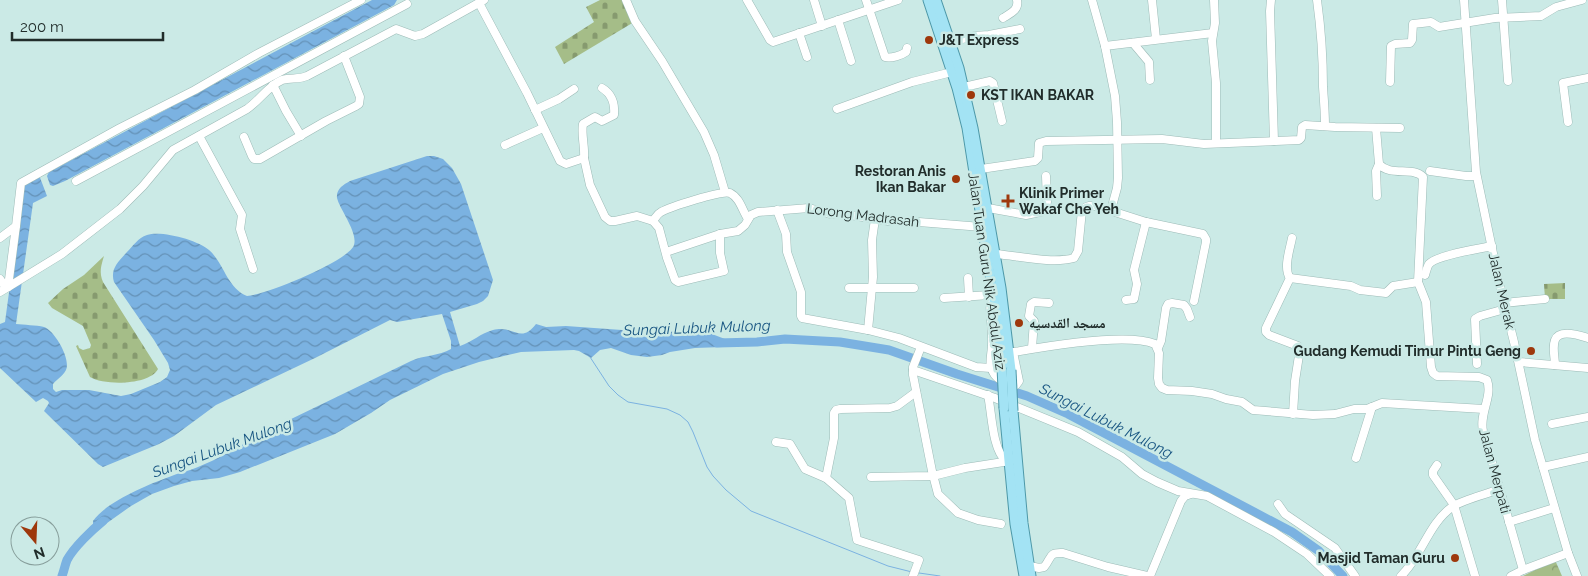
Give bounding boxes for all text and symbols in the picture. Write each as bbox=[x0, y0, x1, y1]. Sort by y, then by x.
scale bar bbox=[12, 10, 164, 42]
text: 200 m bbox=[20, 18, 64, 36]
place label: J&T Express bbox=[939, 32, 1019, 48]
marker: J&T Express bbox=[923, 34, 935, 46]
place label: KST IKAN BAKAR bbox=[981, 87, 1095, 103]
marker: KST IKAN BAKAR bbox=[965, 89, 977, 101]
place label: Restoran Anis Ikan Bakar bbox=[855, 163, 947, 195]
street label: Jalan Tuan Guru Nik Abdul Aziz bbox=[965, 171, 1009, 371]
marker: Restoran Anis Ikan Bakar bbox=[950, 173, 962, 185]
place label: Klinik Primer Wakaf Che Yeh bbox=[1019, 185, 1119, 217]
marker: Klinik Primer Wakaf Che Yeh bbox=[1001, 194, 1015, 208]
street label: Lorong Madrasah bbox=[806, 200, 920, 230]
street label: Jalan Merak bbox=[1485, 251, 1519, 331]
place label: مسجد القدسيه bbox=[1029, 315, 1106, 331]
water label: Sungai Lubuk Mulong bbox=[622, 316, 771, 340]
marker: مسجد القدسيه bbox=[1013, 317, 1025, 329]
place label: Gudang Kemudi Timur Pintu Geng bbox=[1294, 343, 1521, 359]
marker: Gudang Kemudi Timur Pintu Geng bbox=[1525, 345, 1537, 357]
water label: Sungai Lubuk Mulong bbox=[1035, 379, 1176, 462]
water label: Sungai Lubuk Mulong bbox=[149, 414, 294, 482]
street label: Jalan Merpati bbox=[1476, 427, 1514, 515]
north arrow bbox=[10, 516, 60, 566]
text: N bbox=[32, 544, 47, 563]
place label: Masjid Taman Guru bbox=[1318, 550, 1445, 566]
marker: Masjid Taman Guru bbox=[1449, 552, 1461, 564]

